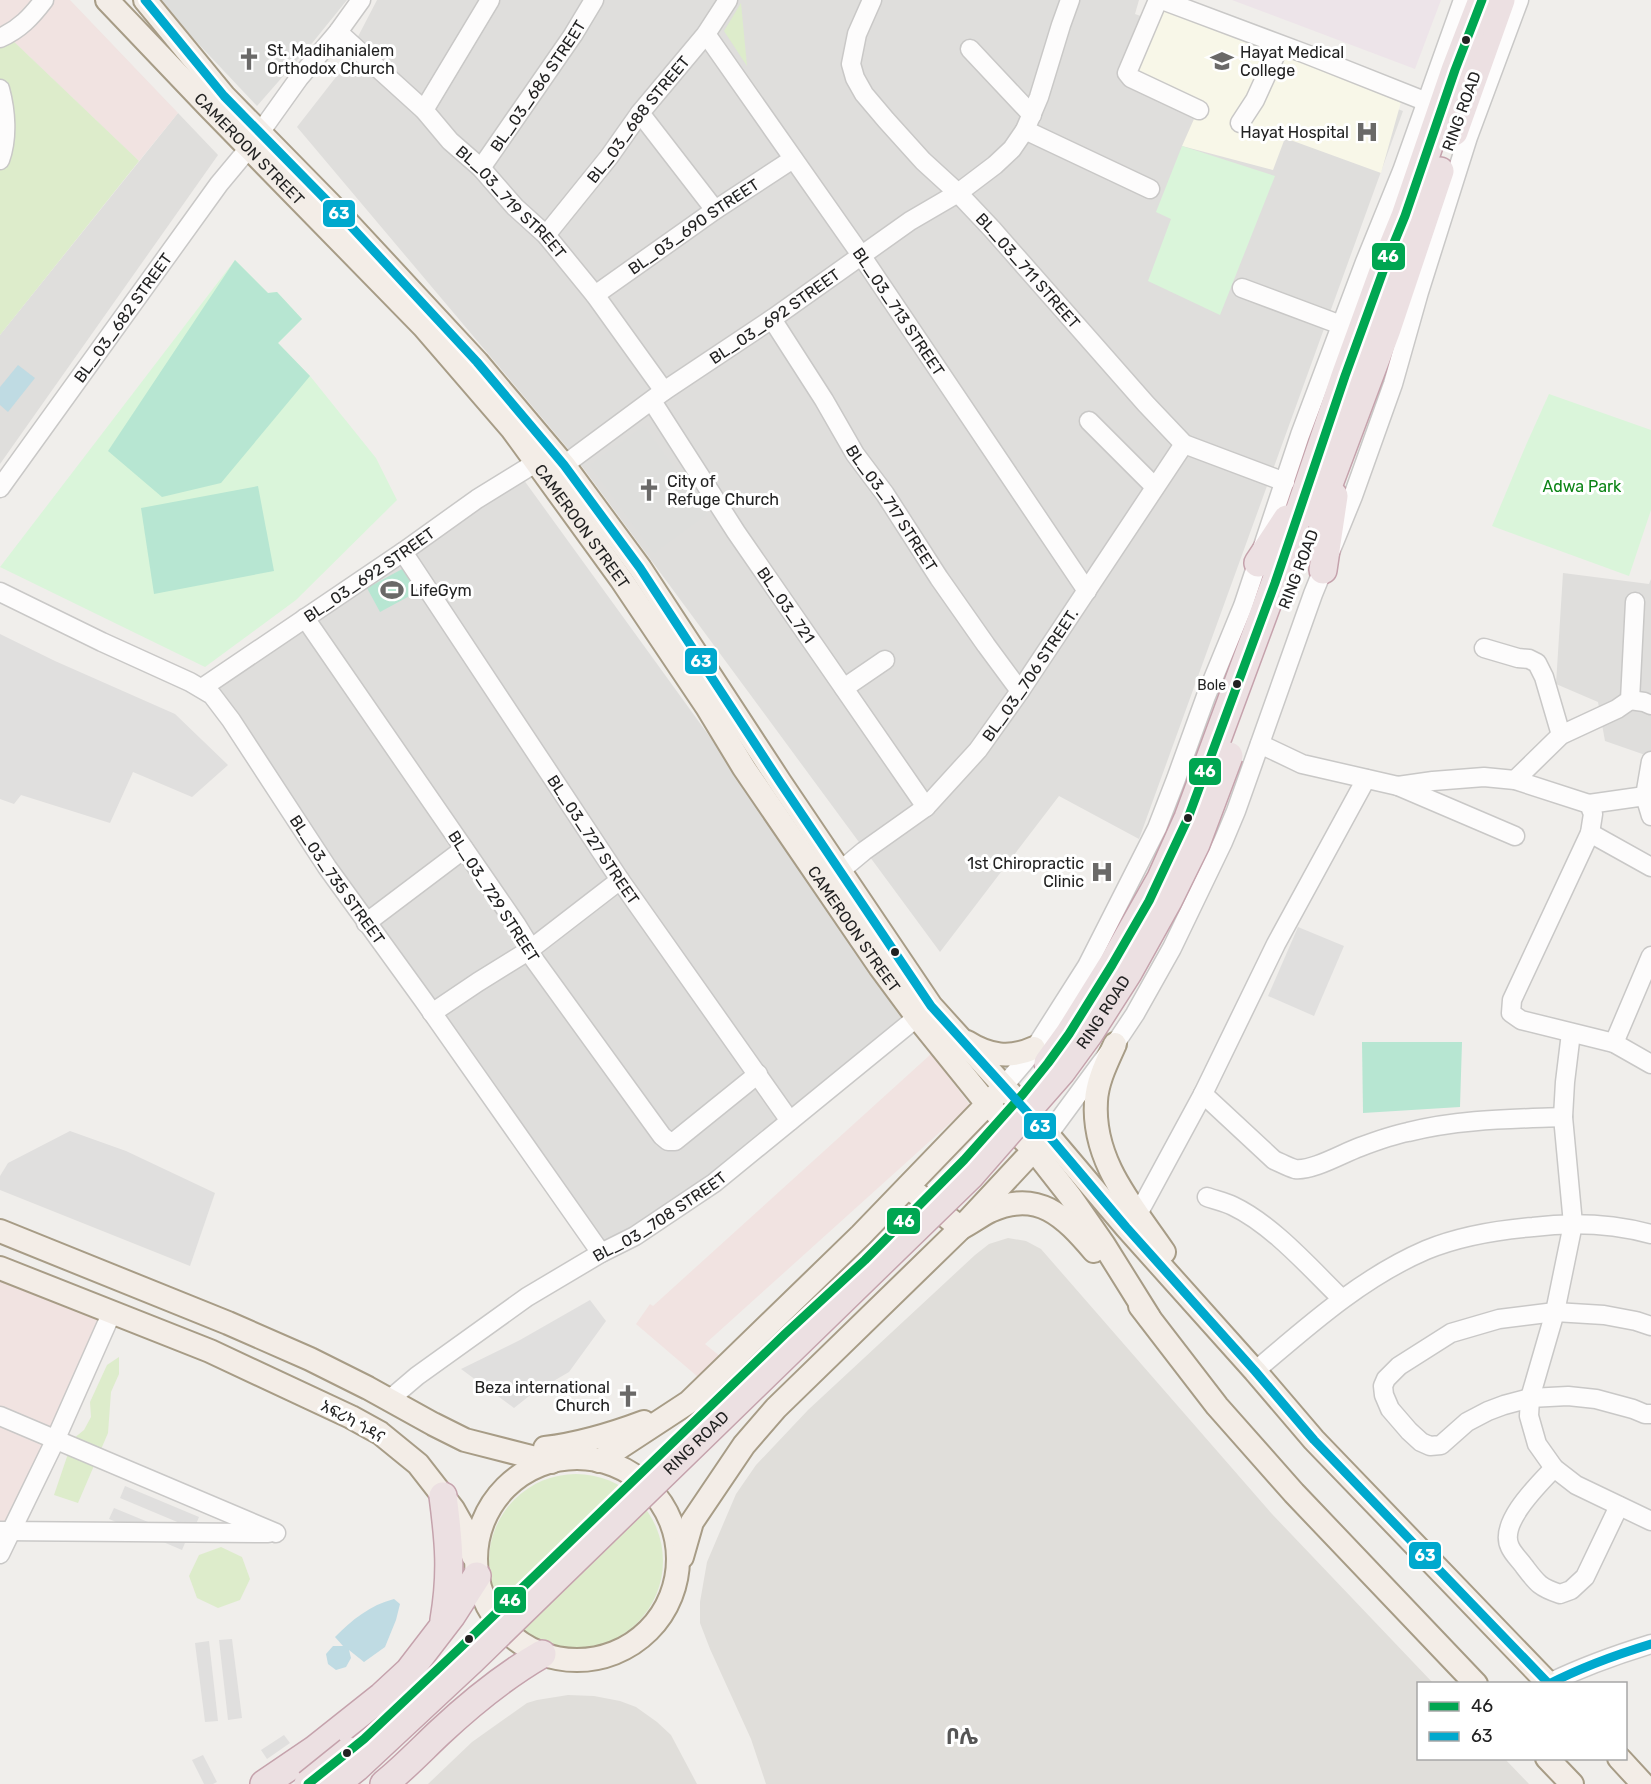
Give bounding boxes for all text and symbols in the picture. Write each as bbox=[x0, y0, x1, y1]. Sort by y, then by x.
street label: BL_03_686 STREET bbox=[486, 17, 590, 155]
unlabelled marker bbox=[1460, 34, 1472, 46]
place label: St. Madihanialem Orthodox Church bbox=[267, 41, 395, 78]
place label: Hayat Medical College bbox=[1240, 43, 1344, 80]
church icon: St. Madihanialem Orthodox Church bbox=[236, 46, 262, 72]
school or university icon: Hayat Medical College bbox=[1209, 48, 1235, 74]
street label: BL_03_688 STREET bbox=[583, 52, 694, 187]
street label: RING ROAD bbox=[1438, 69, 1485, 154]
street label: CAMEROON STREET bbox=[190, 89, 308, 209]
hospital icon: Hayat Hospital bbox=[1354, 119, 1380, 145]
place label: Hayat Hospital bbox=[1240, 123, 1349, 142]
street label: BL_03_719 STREET bbox=[452, 142, 570, 262]
street label: BL_03_690 STREET bbox=[624, 175, 763, 279]
line badge: 63 bbox=[322, 199, 356, 228]
text: 63 bbox=[329, 204, 349, 223]
street label: BL_03_711 STREET bbox=[972, 209, 1084, 332]
line badge: 46 bbox=[1371, 242, 1406, 271]
street label: BL_03_713 STREET bbox=[849, 244, 948, 379]
text: 46 bbox=[1377, 247, 1399, 266]
street label: BL_03_682 STREET bbox=[70, 250, 176, 386]
street label: BL_03_692 STREET bbox=[706, 265, 844, 368]
street label: BL_03_717 STREET bbox=[842, 442, 941, 575]
street label: CAMEROON STREET bbox=[531, 460, 633, 592]
place label: City of Refuge Church bbox=[667, 472, 779, 509]
church icon: City of Refuge Church bbox=[636, 477, 662, 503]
park label: Adwa Park bbox=[1543, 477, 1622, 496]
street label: BL_03_692 STREET bbox=[300, 523, 438, 626]
street label: RING ROAD bbox=[1275, 527, 1322, 612]
street label: BL_03_721 bbox=[753, 563, 819, 647]
sports icon: LifeGym bbox=[379, 577, 405, 603]
place label: LifeGym bbox=[410, 581, 472, 600]
street label: BL_03_706 STREET. bbox=[978, 605, 1082, 745]
line badge: 63 bbox=[684, 647, 718, 675]
text: 63 bbox=[691, 652, 711, 671]
place label: Bole bbox=[1197, 677, 1226, 694]
marker: Bole bbox=[1231, 678, 1243, 690]
line badge: 46 bbox=[1188, 757, 1222, 786]
text: 46 bbox=[1194, 762, 1216, 781]
street label: BL_03_727 STREET bbox=[543, 772, 643, 908]
street label: BL_03_735 STREET bbox=[286, 812, 389, 948]
unlabelled marker bbox=[1182, 812, 1194, 824]
street label: BL_03_729 STREET bbox=[444, 827, 543, 965]
place label: 1st Chiropractic Clinic bbox=[967, 854, 1084, 891]
hospital icon: 1st Chiropractic Clinic bbox=[1089, 859, 1115, 885]
street label: CAMEROON STREET bbox=[804, 862, 904, 996]
unlabelled marker bbox=[889, 946, 901, 958]
street label: RING ROAD bbox=[1072, 972, 1134, 1053]
line badge: 63 bbox=[1023, 1112, 1057, 1140]
text: 63 bbox=[1030, 1117, 1050, 1136]
street label: BL_03_708 STREET bbox=[589, 1168, 730, 1266]
line badge: 46 bbox=[886, 1207, 921, 1235]
text: 46 bbox=[893, 1212, 915, 1231]
place label: Beza international Church bbox=[475, 1378, 610, 1415]
church icon: Beza international Church bbox=[615, 1383, 641, 1409]
street label: አፍሪካ ጎዳና bbox=[317, 1396, 388, 1447]
street label: RING ROAD bbox=[659, 1407, 733, 1479]
line badge: 63 bbox=[1408, 1541, 1442, 1570]
text: 63 bbox=[1415, 1546, 1435, 1565]
line badge: 46 bbox=[493, 1586, 527, 1614]
text: 46 bbox=[499, 1591, 521, 1610]
unlabelled marker bbox=[463, 1633, 475, 1645]
legend bbox=[1417, 1682, 1627, 1760]
text: 46 bbox=[1471, 1695, 1493, 1717]
district label: ቦሌ bbox=[946, 1723, 978, 1750]
text: 63 bbox=[1471, 1725, 1493, 1747]
unlabelled marker bbox=[341, 1747, 353, 1759]

